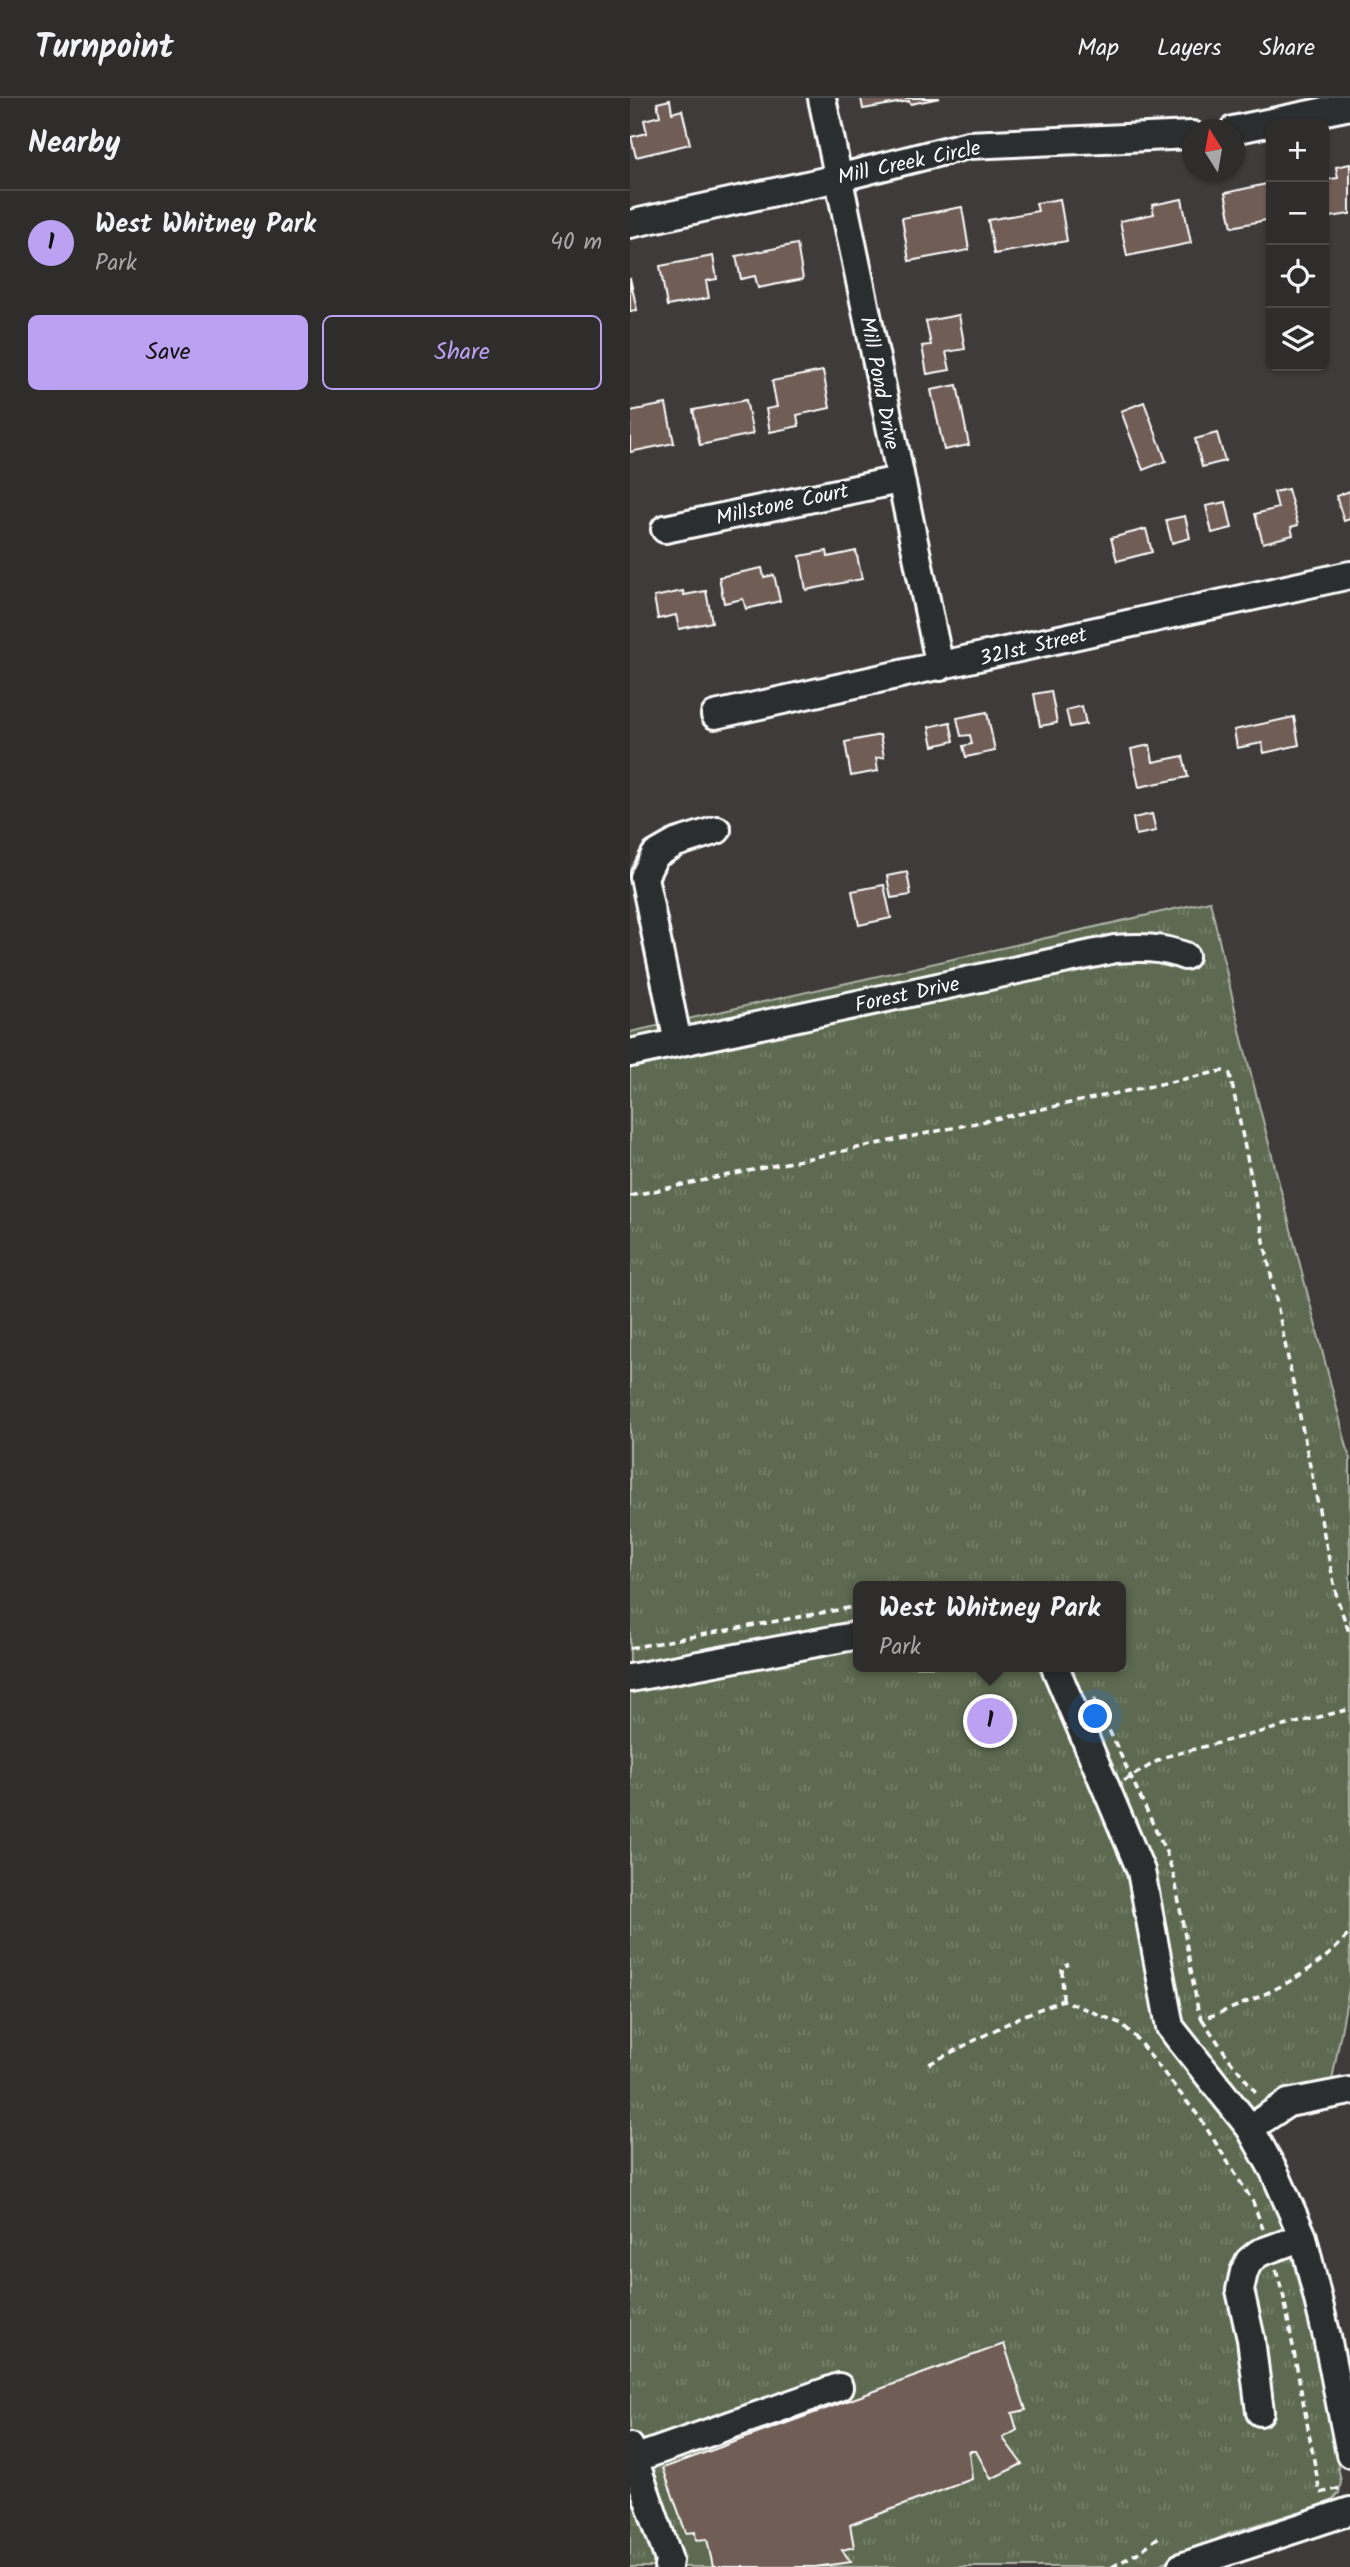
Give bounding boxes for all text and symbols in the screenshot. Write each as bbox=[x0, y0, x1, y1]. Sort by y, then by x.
text: Turnpoint bbox=[35, 22, 174, 75]
text: Map bbox=[1077, 29, 1119, 68]
text: Layers bbox=[1157, 29, 1221, 68]
text: Share bbox=[1259, 29, 1315, 68]
north arrow bbox=[1182, 119, 1245, 182]
map controls bbox=[1266, 119, 1329, 371]
button: + bbox=[1266, 119, 1329, 182]
text: Nearby bbox=[28, 120, 120, 168]
street label: Mill Creek Circle bbox=[835, 132, 984, 195]
button: − bbox=[1266, 182, 1329, 245]
text: West Whitney Park bbox=[95, 204, 316, 246]
text: 1 bbox=[48, 225, 54, 261]
text: 40 m bbox=[550, 225, 602, 261]
button: locate bbox=[1266, 245, 1329, 308]
text: Park bbox=[95, 246, 137, 282]
button: layers bbox=[1266, 308, 1329, 371]
street label: Mill Pond Drive bbox=[849, 314, 908, 453]
button: Save bbox=[28, 315, 308, 390]
button: Share bbox=[322, 315, 602, 390]
street label: Millstone Court bbox=[713, 475, 853, 536]
street label: 321st Street bbox=[976, 619, 1091, 676]
street label: Forest Drive bbox=[852, 968, 963, 1023]
popup bbox=[853, 1581, 1126, 1672]
text: West Whitney Park bbox=[879, 1588, 1100, 1630]
text: Park bbox=[879, 1630, 921, 1666]
pin: 1 bbox=[967, 1695, 1013, 1747]
your location bbox=[1078, 1699, 1112, 1733]

